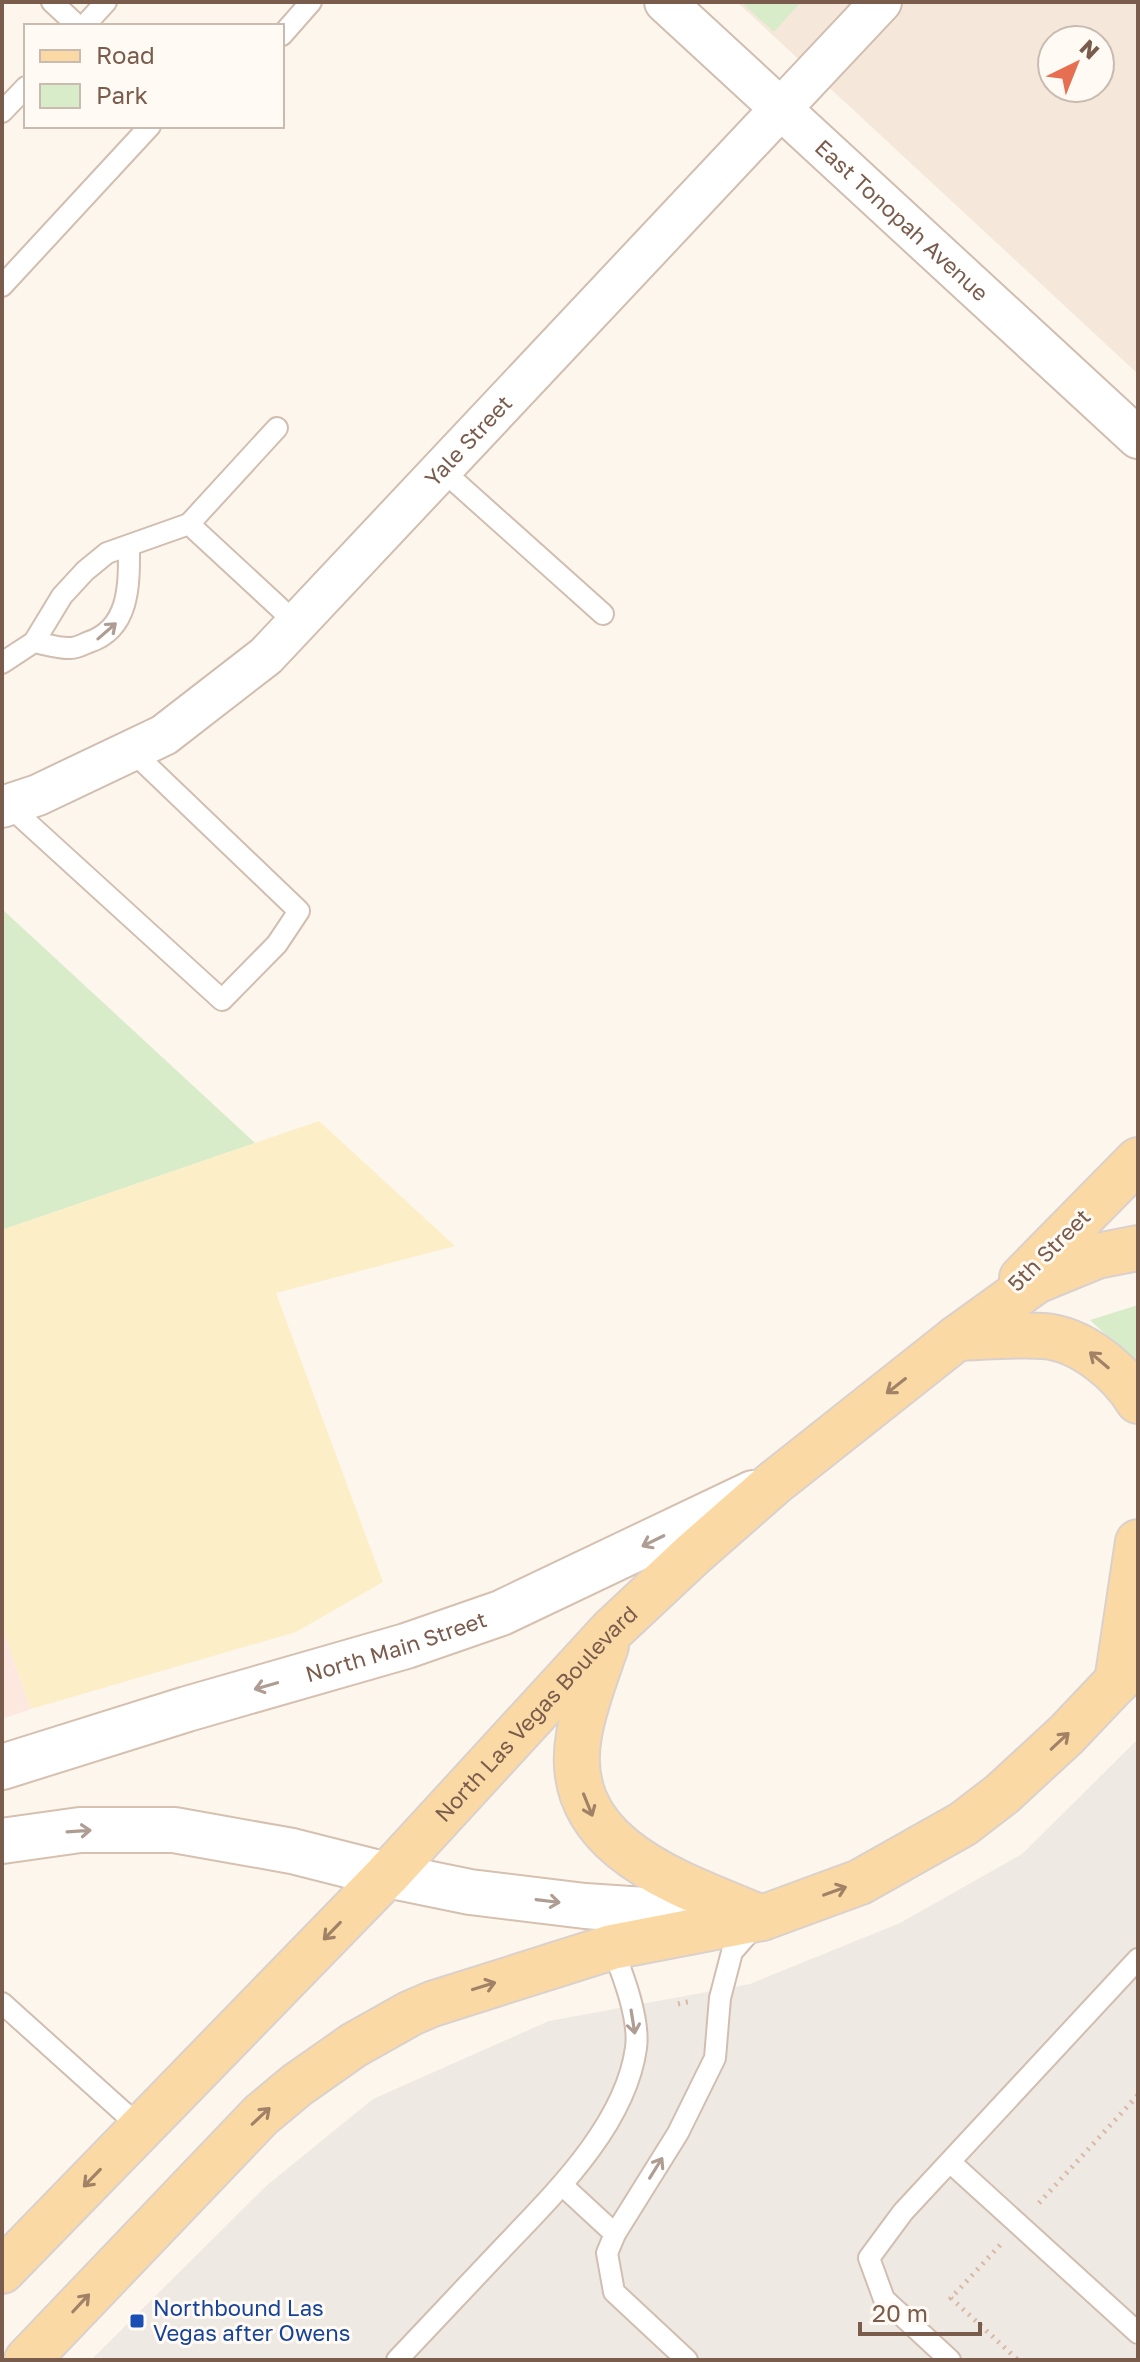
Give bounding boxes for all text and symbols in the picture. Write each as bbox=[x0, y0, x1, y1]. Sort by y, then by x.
legend bbox=[24, 24, 284, 128]
north arrow bbox=[1036, 24, 1116, 104]
text: N bbox=[1075, 33, 1105, 65]
text: Road bbox=[96, 40, 155, 69]
text: Park bbox=[96, 80, 148, 109]
street label: East Tonopah Avenue bbox=[810, 133, 994, 306]
street label: Yale Street bbox=[419, 389, 517, 492]
one-way arrow bbox=[96, 622, 116, 640]
street label: 5th Street bbox=[1002, 1203, 1096, 1297]
one-way arrow bbox=[1090, 1351, 1110, 1369]
one-way arrow bbox=[886, 1378, 907, 1395]
one-way arrow bbox=[642, 1534, 666, 1550]
street label: North Las Vegas Boulevard bbox=[429, 1600, 642, 1827]
street label: North Main Street bbox=[302, 1605, 490, 1687]
one-way arrow bbox=[254, 1679, 280, 1694]
one-way arrow bbox=[1049, 1732, 1069, 1750]
one-way arrow bbox=[582, 1792, 596, 1817]
one-way arrow bbox=[65, 1823, 92, 1838]
one-way arrow bbox=[822, 1883, 847, 1897]
one-way arrow bbox=[534, 1894, 561, 1909]
one-way arrow bbox=[323, 1921, 342, 1941]
one-way arrow bbox=[471, 1977, 496, 1992]
one-way arrow bbox=[626, 2009, 641, 2034]
one-way arrow bbox=[251, 2106, 271, 2125]
one-way arrow bbox=[649, 2157, 665, 2180]
one-way arrow bbox=[83, 2168, 102, 2187]
scale bar bbox=[860, 2286, 980, 2336]
one-way arrow bbox=[71, 2294, 90, 2313]
place label: Northbound Las Vegas after Owens bbox=[153, 2294, 350, 2346]
text: 20 m bbox=[872, 2298, 928, 2327]
marker: Northbound Las Vegas after Owens bbox=[128, 2312, 146, 2330]

